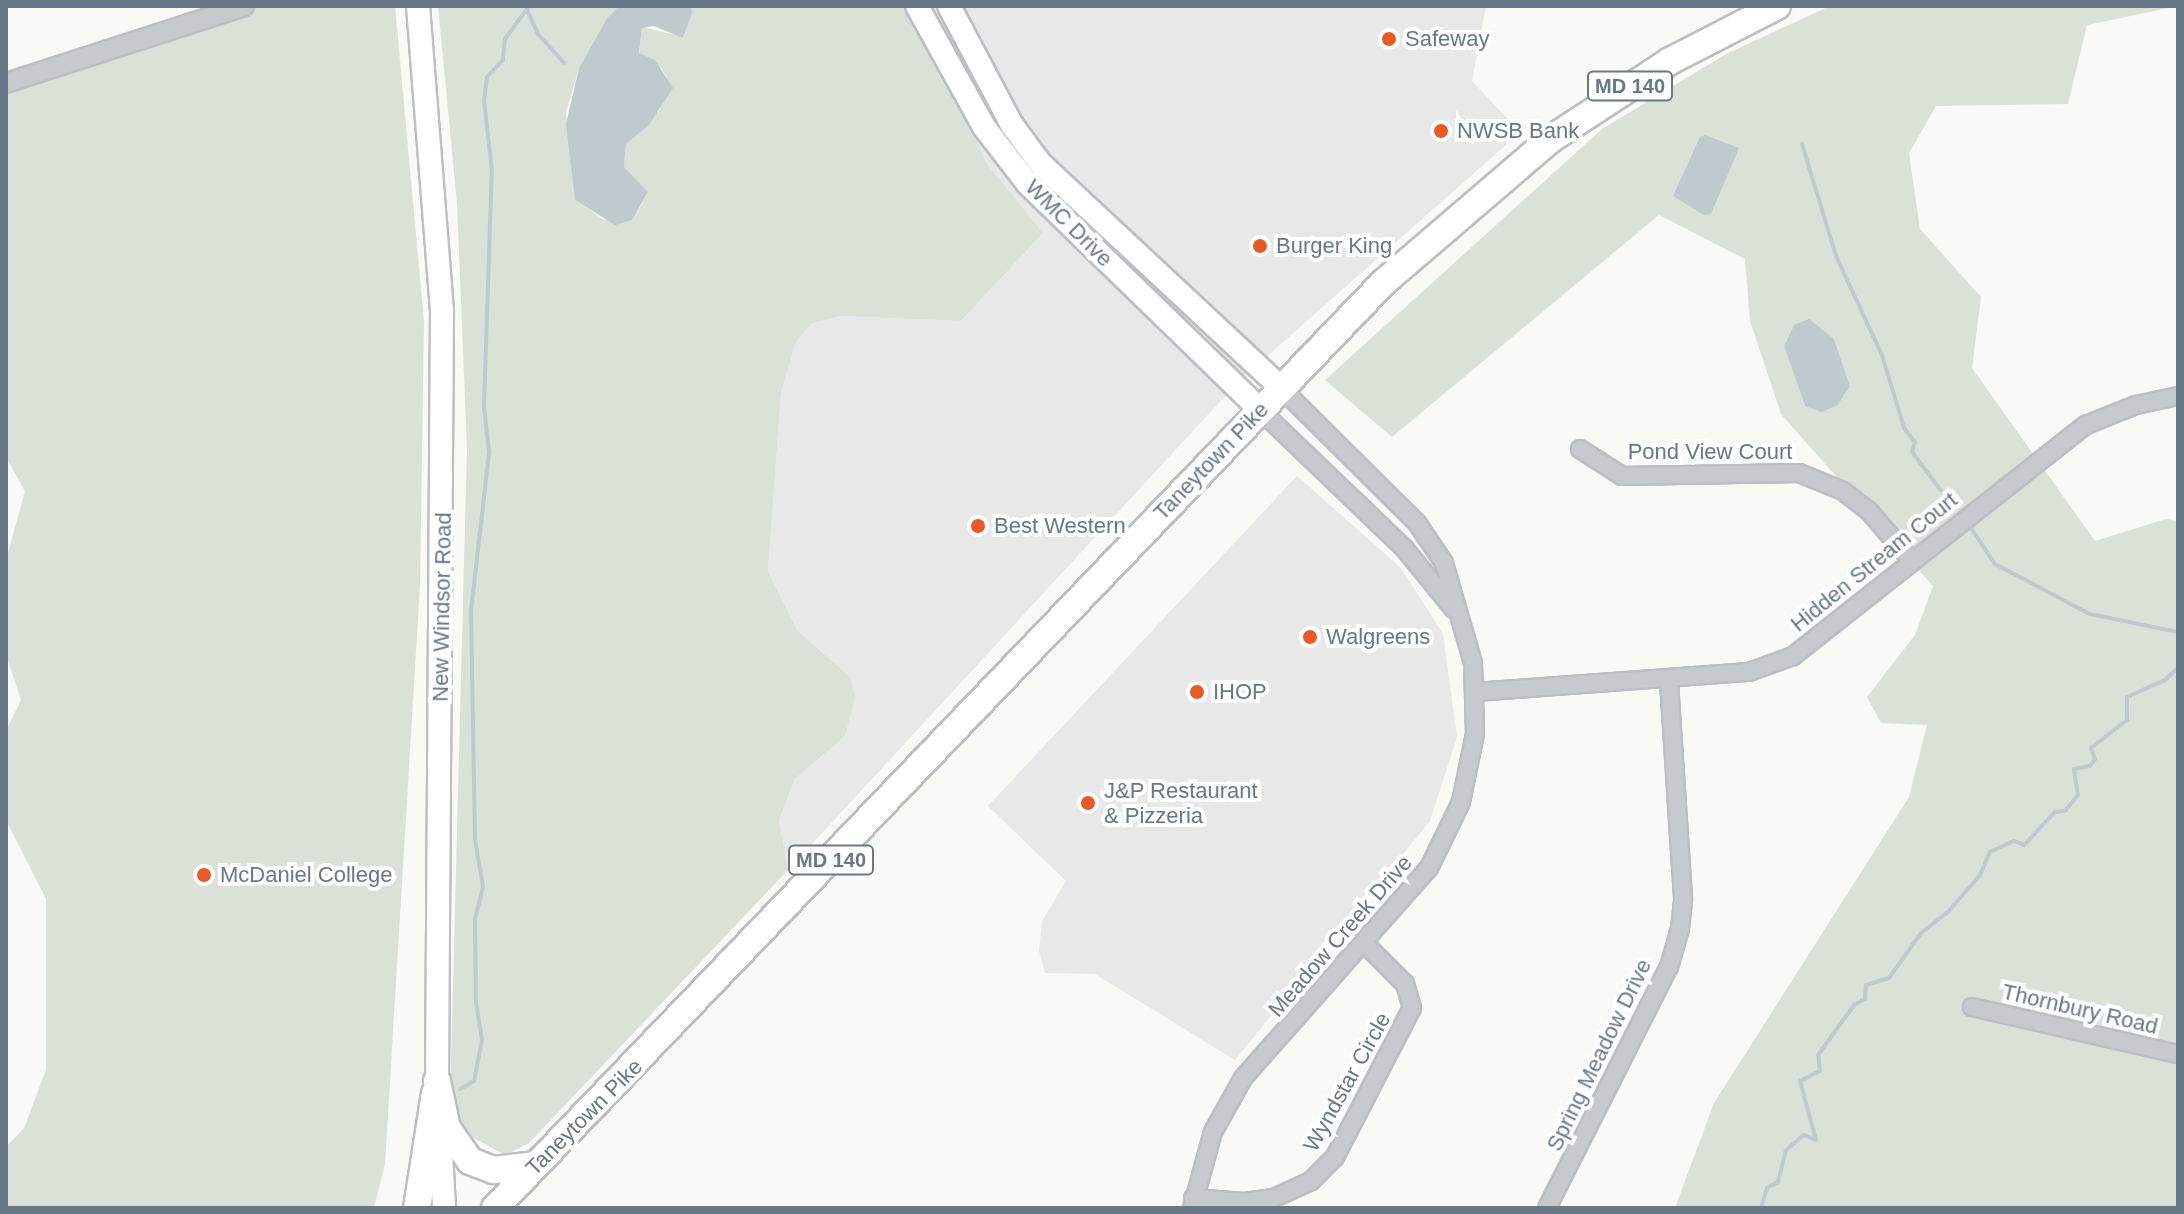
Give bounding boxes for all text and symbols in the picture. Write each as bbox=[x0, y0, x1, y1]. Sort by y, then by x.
place label: Safeway bbox=[1405, 26, 1489, 52]
marker: Safeway bbox=[1380, 30, 1398, 48]
road number: MD 140 bbox=[1586, 70, 1674, 102]
place label: NWSB Bank bbox=[1457, 118, 1579, 144]
marker: NWSB Bank bbox=[1432, 122, 1450, 140]
street label: WMC Drive bbox=[1020, 174, 1118, 272]
place label: Burger King bbox=[1276, 233, 1392, 259]
marker: Burger King bbox=[1251, 237, 1269, 255]
street label: Taneytown Pike bbox=[1148, 396, 1274, 526]
street label: Pond View Court bbox=[1628, 439, 1792, 465]
street label: Hidden Stream Court bbox=[1785, 487, 1963, 637]
street label: New Windsor Road bbox=[427, 512, 457, 702]
place label: Best Western bbox=[994, 513, 1126, 539]
marker: Best Western bbox=[969, 517, 987, 535]
place label: Walgreens bbox=[1326, 624, 1430, 650]
marker: Walgreens bbox=[1301, 628, 1319, 646]
place label: IHOP bbox=[1213, 679, 1267, 705]
marker: IHOP bbox=[1188, 683, 1206, 701]
place label: J&P Restaurant & Pizzeria bbox=[1104, 777, 1258, 828]
marker: J&P Restaurant & Pizzeria bbox=[1079, 794, 1097, 812]
road number: MD 140 bbox=[787, 844, 875, 876]
street label: Meadow Creek Drive bbox=[1263, 850, 1417, 1022]
place label: McDaniel College bbox=[220, 862, 392, 888]
marker: McDaniel College bbox=[195, 866, 213, 884]
street label: Spring Meadow Drive bbox=[1541, 955, 1657, 1155]
street label: Thornbury Road bbox=[2000, 978, 2160, 1040]
street label: Wyndstar Circle bbox=[1298, 1008, 1396, 1156]
street label: Taneytown Pike bbox=[520, 1053, 648, 1181]

